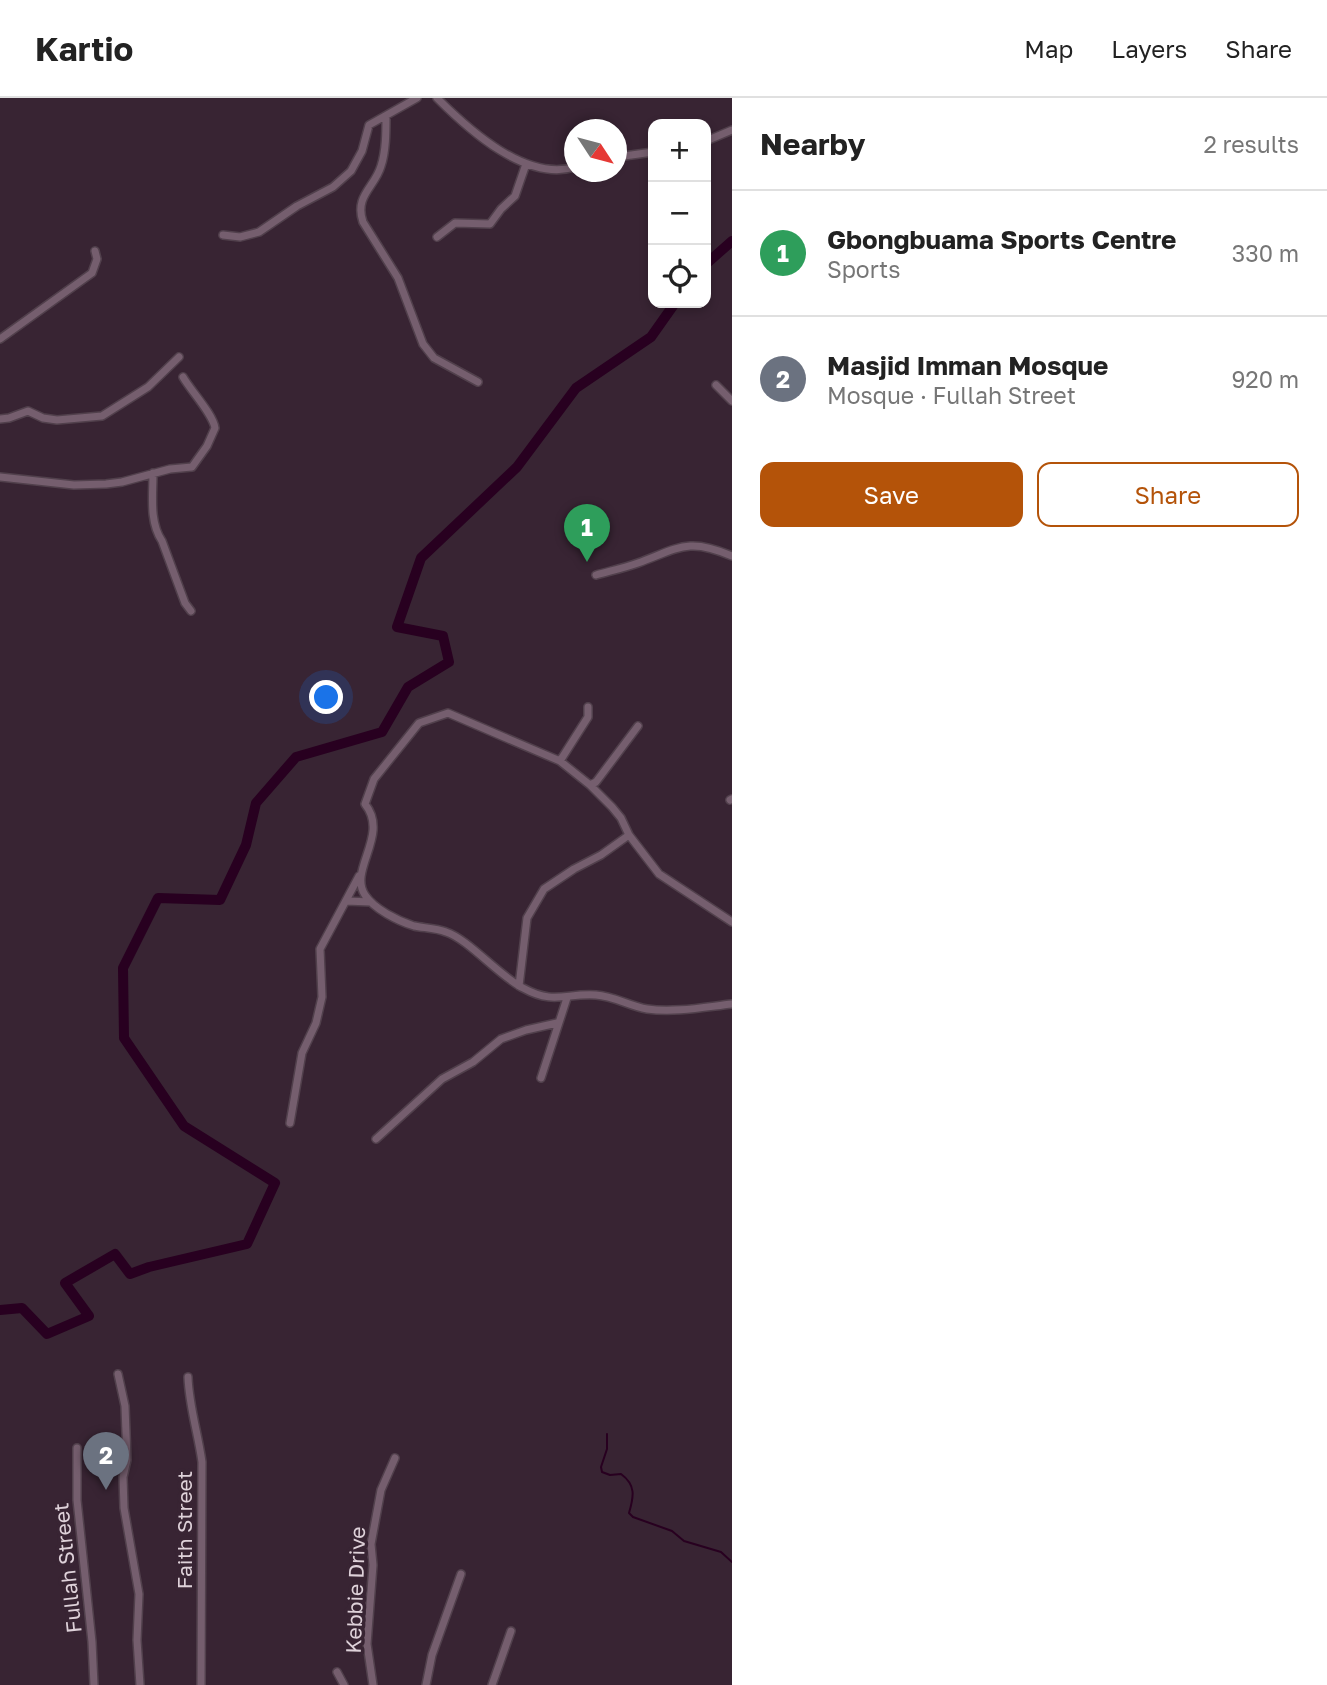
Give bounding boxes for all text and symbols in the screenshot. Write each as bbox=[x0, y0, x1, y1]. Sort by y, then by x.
text: Kartio bbox=[35, 29, 133, 68]
text: Map bbox=[1024, 34, 1073, 63]
text: Layers bbox=[1111, 34, 1187, 63]
text: Share bbox=[1225, 34, 1292, 63]
north arrow bbox=[564, 119, 627, 182]
map controls bbox=[648, 119, 711, 308]
button: + bbox=[648, 119, 711, 182]
text: Nearby bbox=[760, 126, 865, 162]
text: 2 results bbox=[1203, 130, 1299, 158]
button: − bbox=[648, 182, 711, 245]
text: Gbongbuama Sports Centre bbox=[827, 224, 1176, 255]
text: 1 bbox=[777, 239, 789, 267]
text: 330 m bbox=[1232, 239, 1299, 267]
button: locate bbox=[648, 245, 711, 308]
text: Sports bbox=[827, 255, 901, 283]
text: Masjid Imman Mosque bbox=[827, 350, 1108, 381]
text: 2 bbox=[776, 365, 790, 393]
text: 920 m bbox=[1231, 365, 1299, 393]
text: Mosque · Fullah Street bbox=[827, 381, 1076, 409]
button: Save bbox=[760, 462, 1023, 527]
button: Share bbox=[1037, 462, 1299, 527]
pin: 1 bbox=[564, 504, 610, 562]
your location bbox=[309, 680, 343, 714]
pin: 2 bbox=[83, 1432, 129, 1490]
street label: Faith Street bbox=[171, 1471, 197, 1589]
street label: Fullah Street bbox=[47, 1502, 87, 1634]
street label: Kebbie Drive bbox=[340, 1526, 370, 1654]

